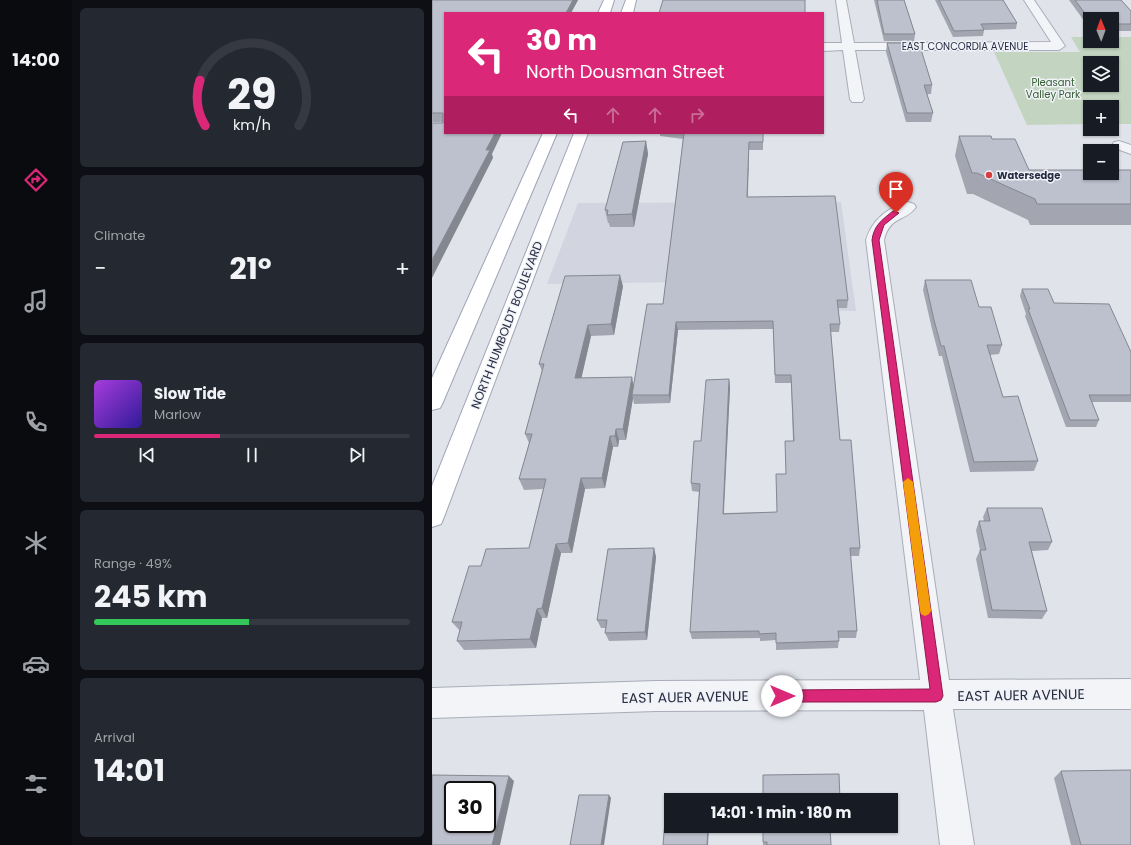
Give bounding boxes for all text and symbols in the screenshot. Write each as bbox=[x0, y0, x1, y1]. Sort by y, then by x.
north arrow bbox=[1083, 12, 1119, 48]
map controls bbox=[1083, 12, 1119, 180]
text: 30 m bbox=[526, 21, 597, 60]
icon: left bbox=[460, 28, 512, 80]
street label: EAST CONCORDIA AVENUE bbox=[902, 39, 1028, 54]
text: 14:00 bbox=[12, 47, 60, 72]
button: layers bbox=[1083, 56, 1119, 92]
text: North Dousman Street bbox=[526, 59, 725, 84]
text: 29 bbox=[227, 65, 277, 124]
park label: Pleasant Valley Park bbox=[1026, 75, 1081, 102]
button: + bbox=[1083, 100, 1119, 136]
icon: left bbox=[560, 104, 582, 126]
icon: ahead bbox=[602, 104, 624, 126]
icon: ahead bbox=[644, 104, 666, 126]
icon: right bbox=[686, 104, 708, 126]
text: km/h bbox=[233, 114, 271, 134]
button: − bbox=[1083, 144, 1119, 180]
icon: directions bbox=[22, 166, 50, 194]
place label: Watersedge bbox=[997, 168, 1060, 183]
marker: Watersedge bbox=[984, 170, 994, 180]
pin bbox=[879, 172, 913, 213]
icon: arrive bbox=[885, 178, 907, 200]
text: Climate bbox=[94, 226, 145, 245]
street label: NORTH HUMBOLDT BOULEVARD bbox=[467, 239, 546, 411]
text: 21° bbox=[229, 247, 272, 290]
text: − bbox=[94, 253, 106, 284]
text: + bbox=[395, 253, 410, 284]
icon: music bbox=[22, 287, 50, 315]
text: Slow Tide bbox=[154, 383, 226, 404]
text: Marlow bbox=[154, 405, 201, 424]
icon: phone bbox=[22, 408, 50, 436]
icon: previous bbox=[136, 444, 158, 466]
icon: pause bbox=[241, 444, 263, 466]
icon: next bbox=[346, 444, 368, 466]
icon: climate bbox=[22, 529, 50, 557]
text: Range · 49% bbox=[94, 554, 172, 573]
text: 245 km bbox=[94, 575, 208, 618]
icon: car bbox=[22, 650, 50, 678]
position arrow bbox=[761, 675, 803, 717]
street label: EAST AUER AVENUE bbox=[957, 684, 1085, 706]
street label: EAST AUER AVENUE bbox=[621, 686, 749, 708]
text: Arrival bbox=[94, 728, 135, 747]
text: 14:01 bbox=[94, 749, 165, 792]
icon: filters bbox=[22, 770, 50, 798]
speed limit sign: 30 bbox=[444, 781, 496, 833]
text: 14:01 · 1 min · 180 m bbox=[711, 802, 851, 823]

